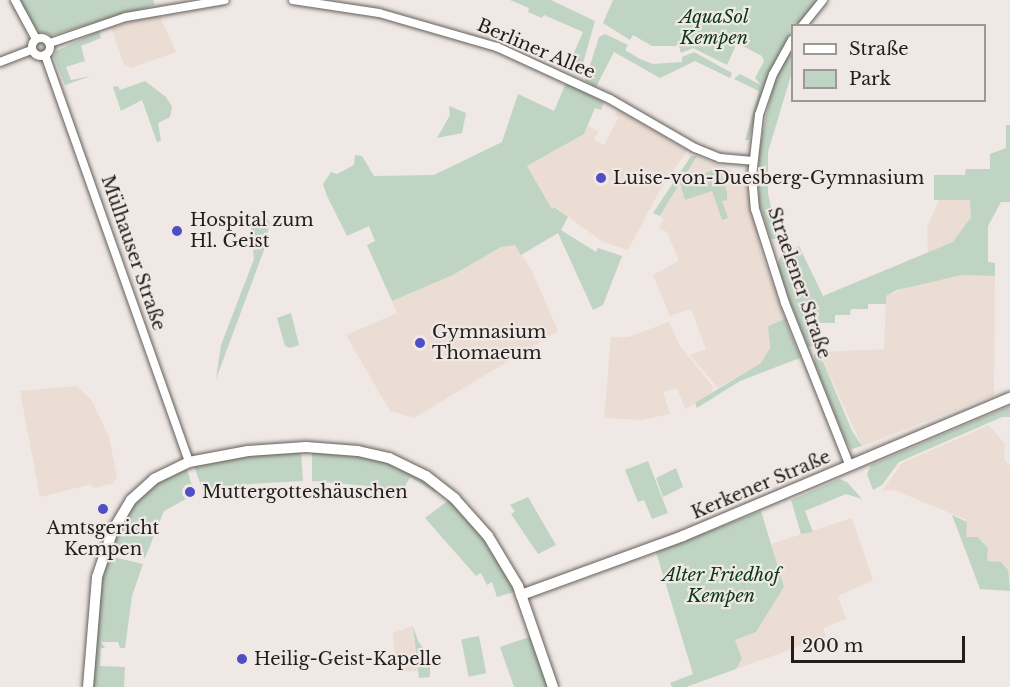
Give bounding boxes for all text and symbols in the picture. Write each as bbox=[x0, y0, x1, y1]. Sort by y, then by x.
park label: AquaSol Kempen bbox=[679, 7, 749, 50]
street label: Berliner Allee bbox=[473, 14, 599, 84]
legend bbox=[791, 24, 986, 102]
text: Straße bbox=[849, 38, 909, 60]
text: Park bbox=[849, 68, 891, 90]
place label: Luise-von-Duesberg-Gymnasium bbox=[613, 167, 924, 189]
marker: Luise-von-Duesberg-Gymnasium bbox=[594, 171, 608, 185]
street label: Mülhauser Straße bbox=[96, 172, 170, 334]
street label: Straelener Straße bbox=[763, 204, 835, 362]
place label: Hospital zum Hl. Geist bbox=[190, 210, 314, 252]
marker: Hospital zum Hl. Geist bbox=[168, 222, 186, 240]
place label: Gymnasium Thomaeum bbox=[432, 322, 546, 364]
marker: Gymnasium Thomaeum bbox=[413, 336, 427, 350]
street label: Kerkener Straße bbox=[688, 446, 834, 524]
place label: Muttergotteshäuschen bbox=[202, 481, 408, 503]
marker: Muttergotteshäuschen bbox=[183, 485, 197, 499]
marker: Amtsgericht Kempen bbox=[96, 502, 110, 516]
place label: Amtsgericht Kempen bbox=[47, 518, 159, 560]
park label: Alter Friedhof Kempen bbox=[662, 565, 780, 608]
scale bar bbox=[794, 624, 968, 662]
text: 200 m bbox=[802, 635, 863, 657]
place label: Heilig-Geist-Kapelle bbox=[254, 648, 442, 670]
marker: Heilig-Geist-Kapelle bbox=[235, 652, 249, 666]

